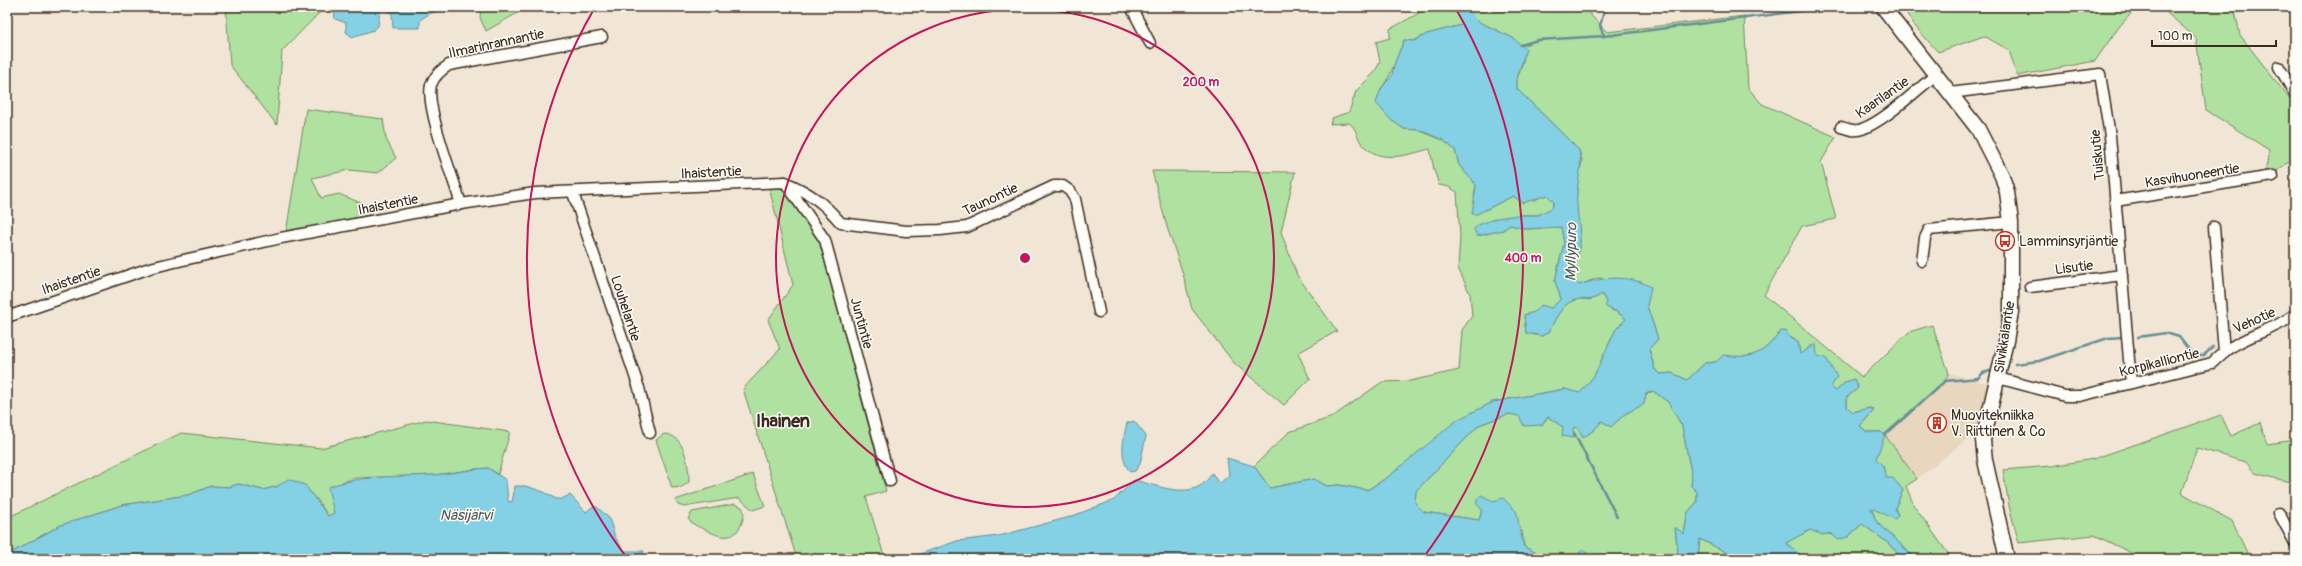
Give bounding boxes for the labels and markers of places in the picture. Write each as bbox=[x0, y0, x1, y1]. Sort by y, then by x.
bus stop icon: Lamminsyrjäntie bbox=[1994, 230, 2016, 252]
place label: Lamminsyrjäntie bbox=[2019, 233, 2118, 250]
centre of rings bbox=[1018, 251, 1032, 265]
place label: Muovitekniikka V. Riittinen & Co bbox=[1951, 407, 2046, 440]
building icon: Muovitekniikka V. Riittinen & Co bbox=[1926, 412, 1948, 434]

